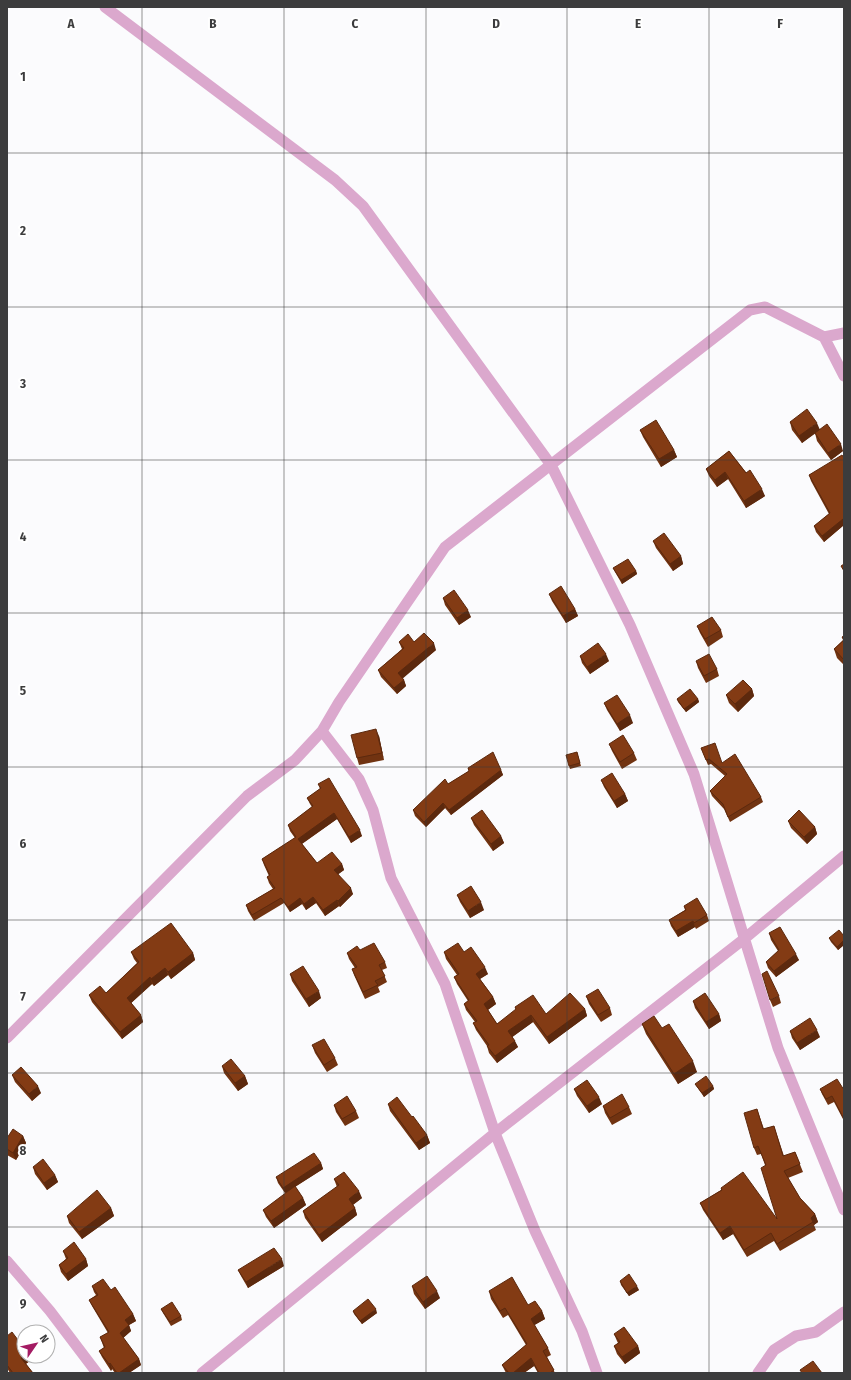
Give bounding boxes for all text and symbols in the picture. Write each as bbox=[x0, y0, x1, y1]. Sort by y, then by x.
text: A bbox=[66, 16, 75, 31]
text: B bbox=[209, 16, 217, 31]
text: C bbox=[352, 16, 359, 31]
text: D bbox=[492, 16, 500, 31]
text: E bbox=[635, 16, 641, 31]
text: F bbox=[777, 16, 783, 31]
text: 1 bbox=[20, 69, 26, 84]
text: 2 bbox=[19, 223, 26, 238]
text: 3 bbox=[19, 376, 26, 391]
text: 4 bbox=[20, 529, 27, 544]
text: 5 bbox=[20, 683, 26, 698]
text: 6 bbox=[20, 836, 27, 851]
text: 7 bbox=[20, 989, 26, 1004]
text: 8 bbox=[20, 1143, 27, 1158]
text: 9 bbox=[20, 1296, 27, 1311]
north arrow bbox=[16, 1324, 56, 1364]
text: N bbox=[37, 1332, 51, 1345]

